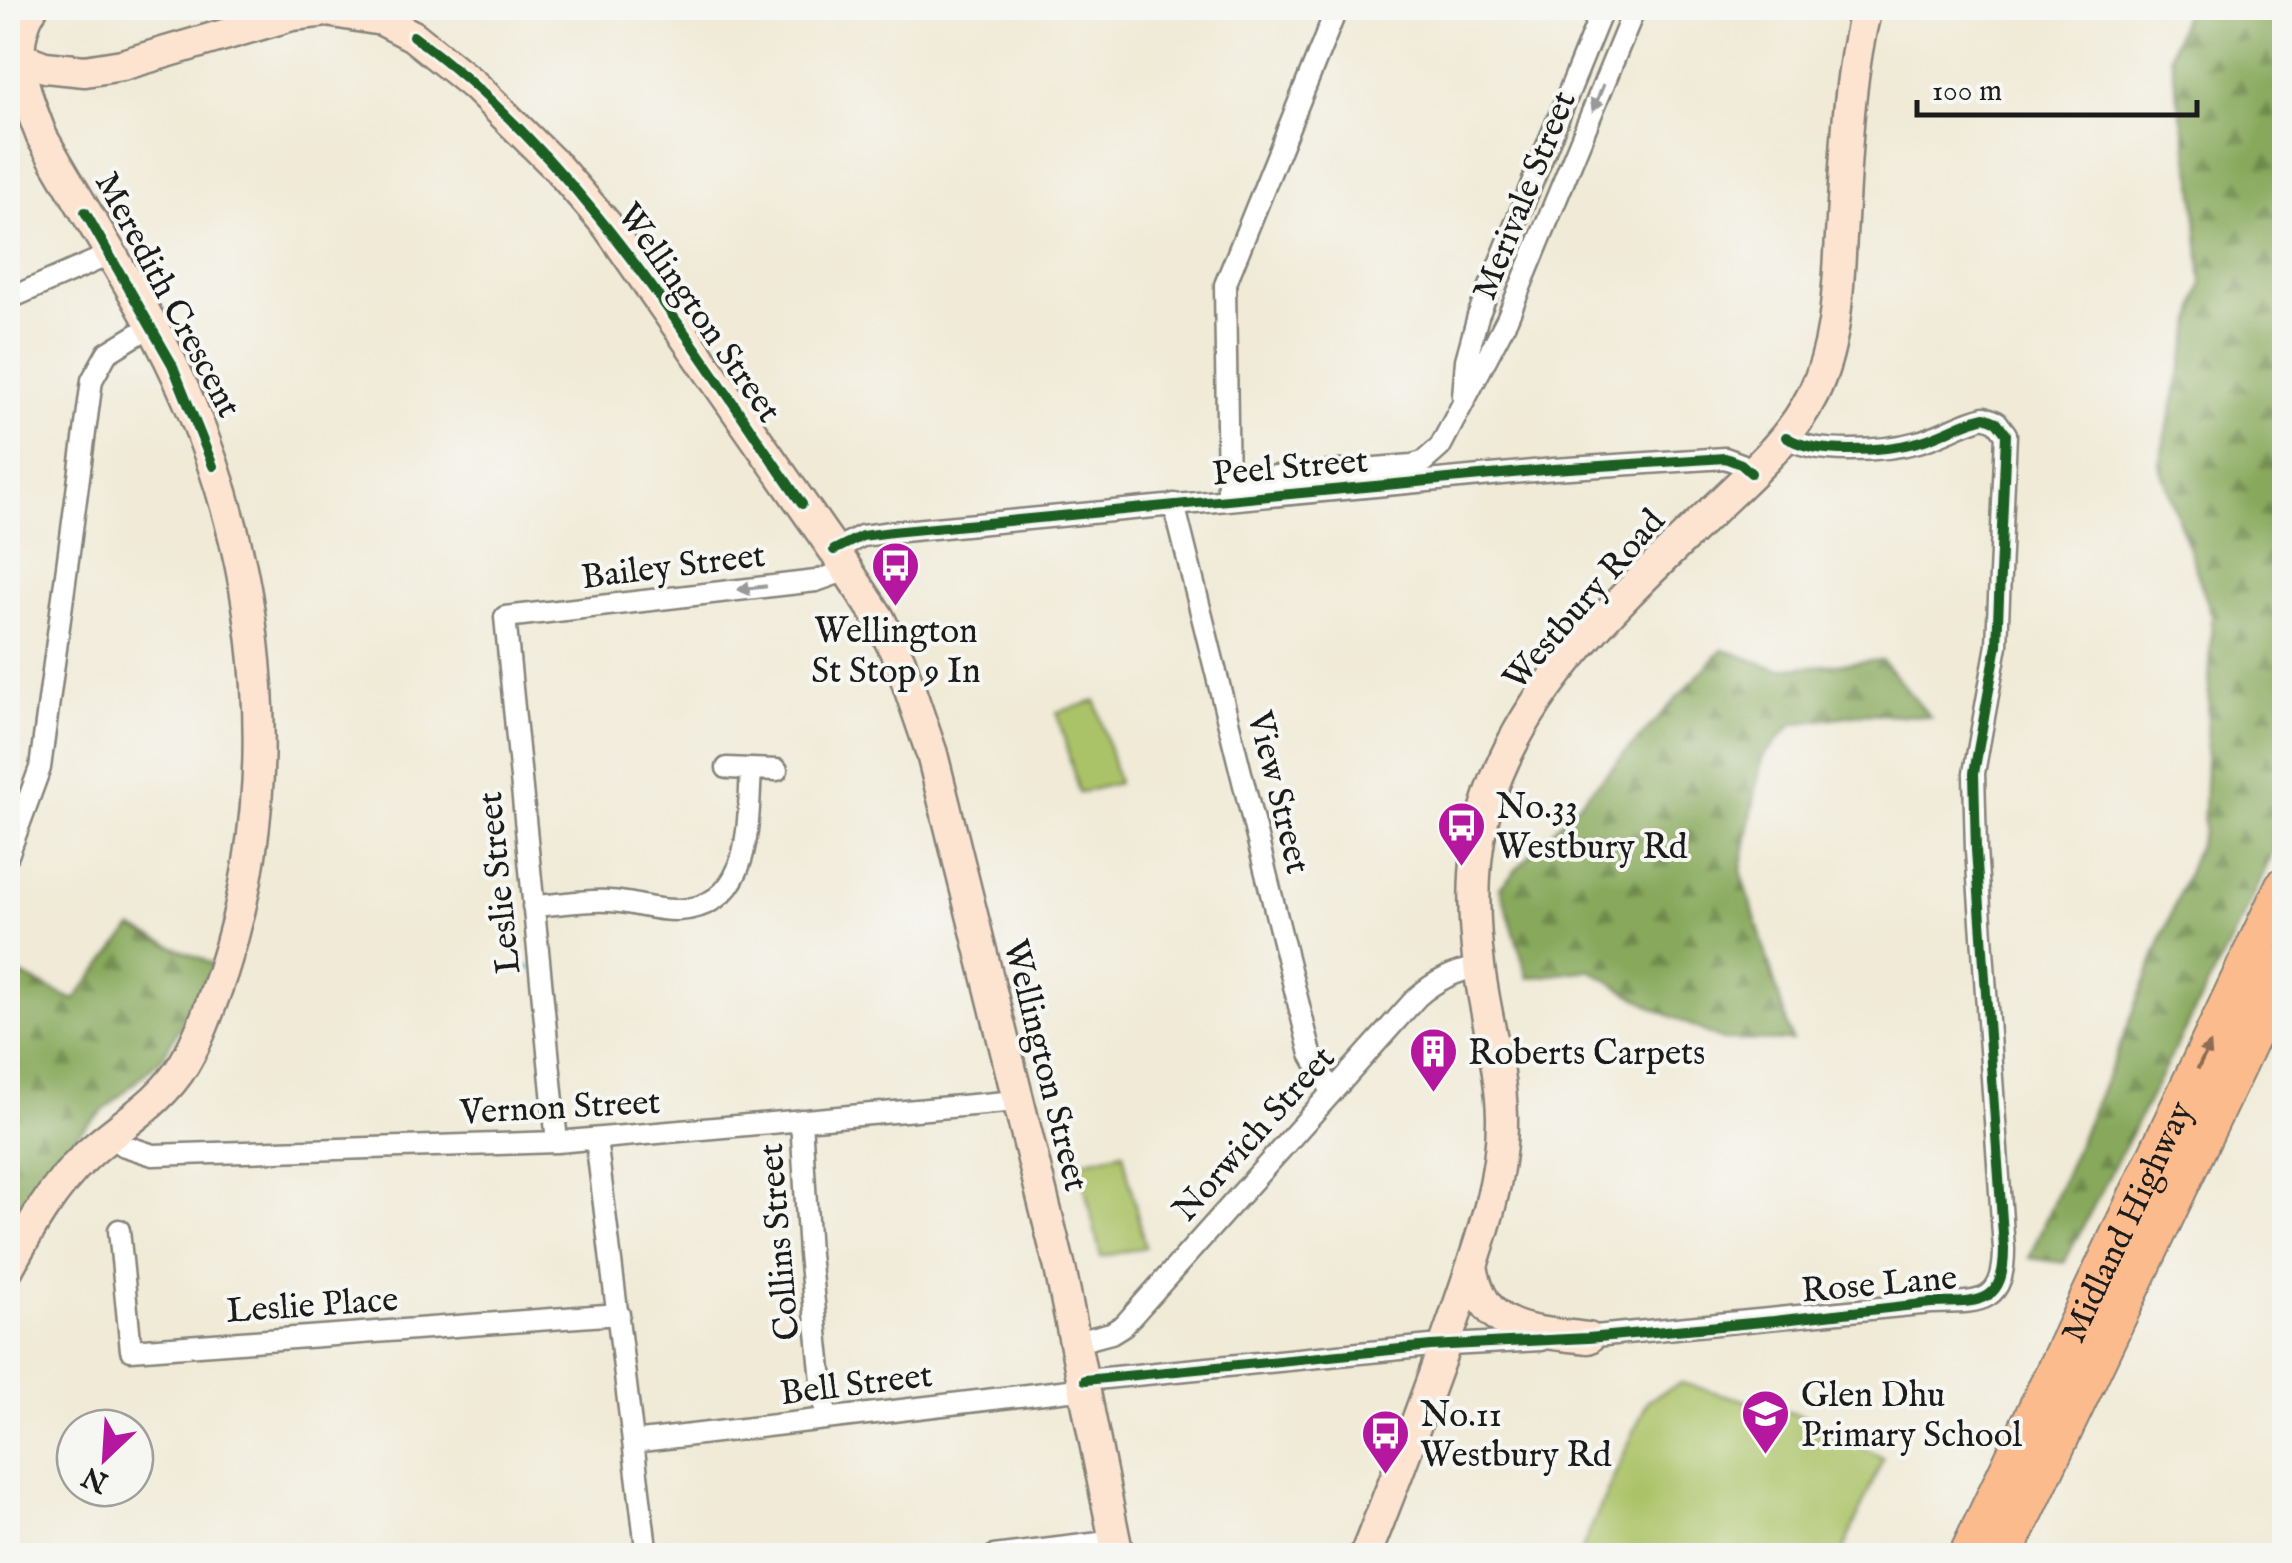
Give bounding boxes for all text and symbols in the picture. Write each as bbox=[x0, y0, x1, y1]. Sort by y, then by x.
scale bar bbox=[1917, 55, 2197, 117]
text: 100 m bbox=[1932, 73, 2002, 111]
one-way arrow bbox=[1590, 83, 1606, 113]
street label: Merivale Street bbox=[1463, 85, 1588, 307]
street label: Meredith Crescent bbox=[83, 165, 250, 426]
street label: Wellington Street bbox=[606, 195, 790, 432]
street label: Peel Street bbox=[1211, 439, 1370, 498]
street label: Westbury Road bbox=[1494, 501, 1676, 701]
street label: Bailey Street bbox=[579, 534, 768, 601]
bus stop icon: Wellington St Stop 9 In bbox=[870, 540, 922, 608]
one-way arrow bbox=[735, 580, 767, 596]
place label: Wellington St Stop 9 In bbox=[811, 610, 981, 695]
street label: View Street bbox=[1235, 706, 1319, 878]
place label: No.33 Westbury Rd bbox=[1496, 786, 1688, 871]
street label: Leslie Street bbox=[469, 789, 532, 976]
bus stop icon: No.33 Westbury Rd bbox=[1435, 800, 1487, 868]
street label: Wellington Street bbox=[992, 935, 1098, 1196]
building icon: Roberts Carpets bbox=[1407, 1026, 1459, 1094]
place label: Roberts Carpets bbox=[1468, 1032, 1705, 1077]
street label: Norwich Street bbox=[1164, 1037, 1346, 1232]
one-way arrow bbox=[2195, 1041, 2212, 1070]
street label: Vernon Street bbox=[458, 1081, 661, 1136]
street label: Midland Highway bbox=[2052, 1094, 2205, 1351]
street label: Collins Street bbox=[749, 1141, 812, 1342]
street label: Rose Lane bbox=[1800, 1256, 1959, 1315]
street label: Leslie Place bbox=[225, 1278, 400, 1335]
street label: Bell Street bbox=[778, 1354, 935, 1417]
place label: Glen Dhu Primary School bbox=[1801, 1374, 2022, 1459]
school or university icon: Glen Dhu Primary School bbox=[1740, 1388, 1792, 1456]
place label: No.11 Westbury Rd bbox=[1420, 1394, 1612, 1479]
north arrow bbox=[55, 1408, 155, 1508]
bus stop icon: No.11 Westbury Rd bbox=[1359, 1408, 1411, 1476]
text: N bbox=[77, 1457, 115, 1500]

